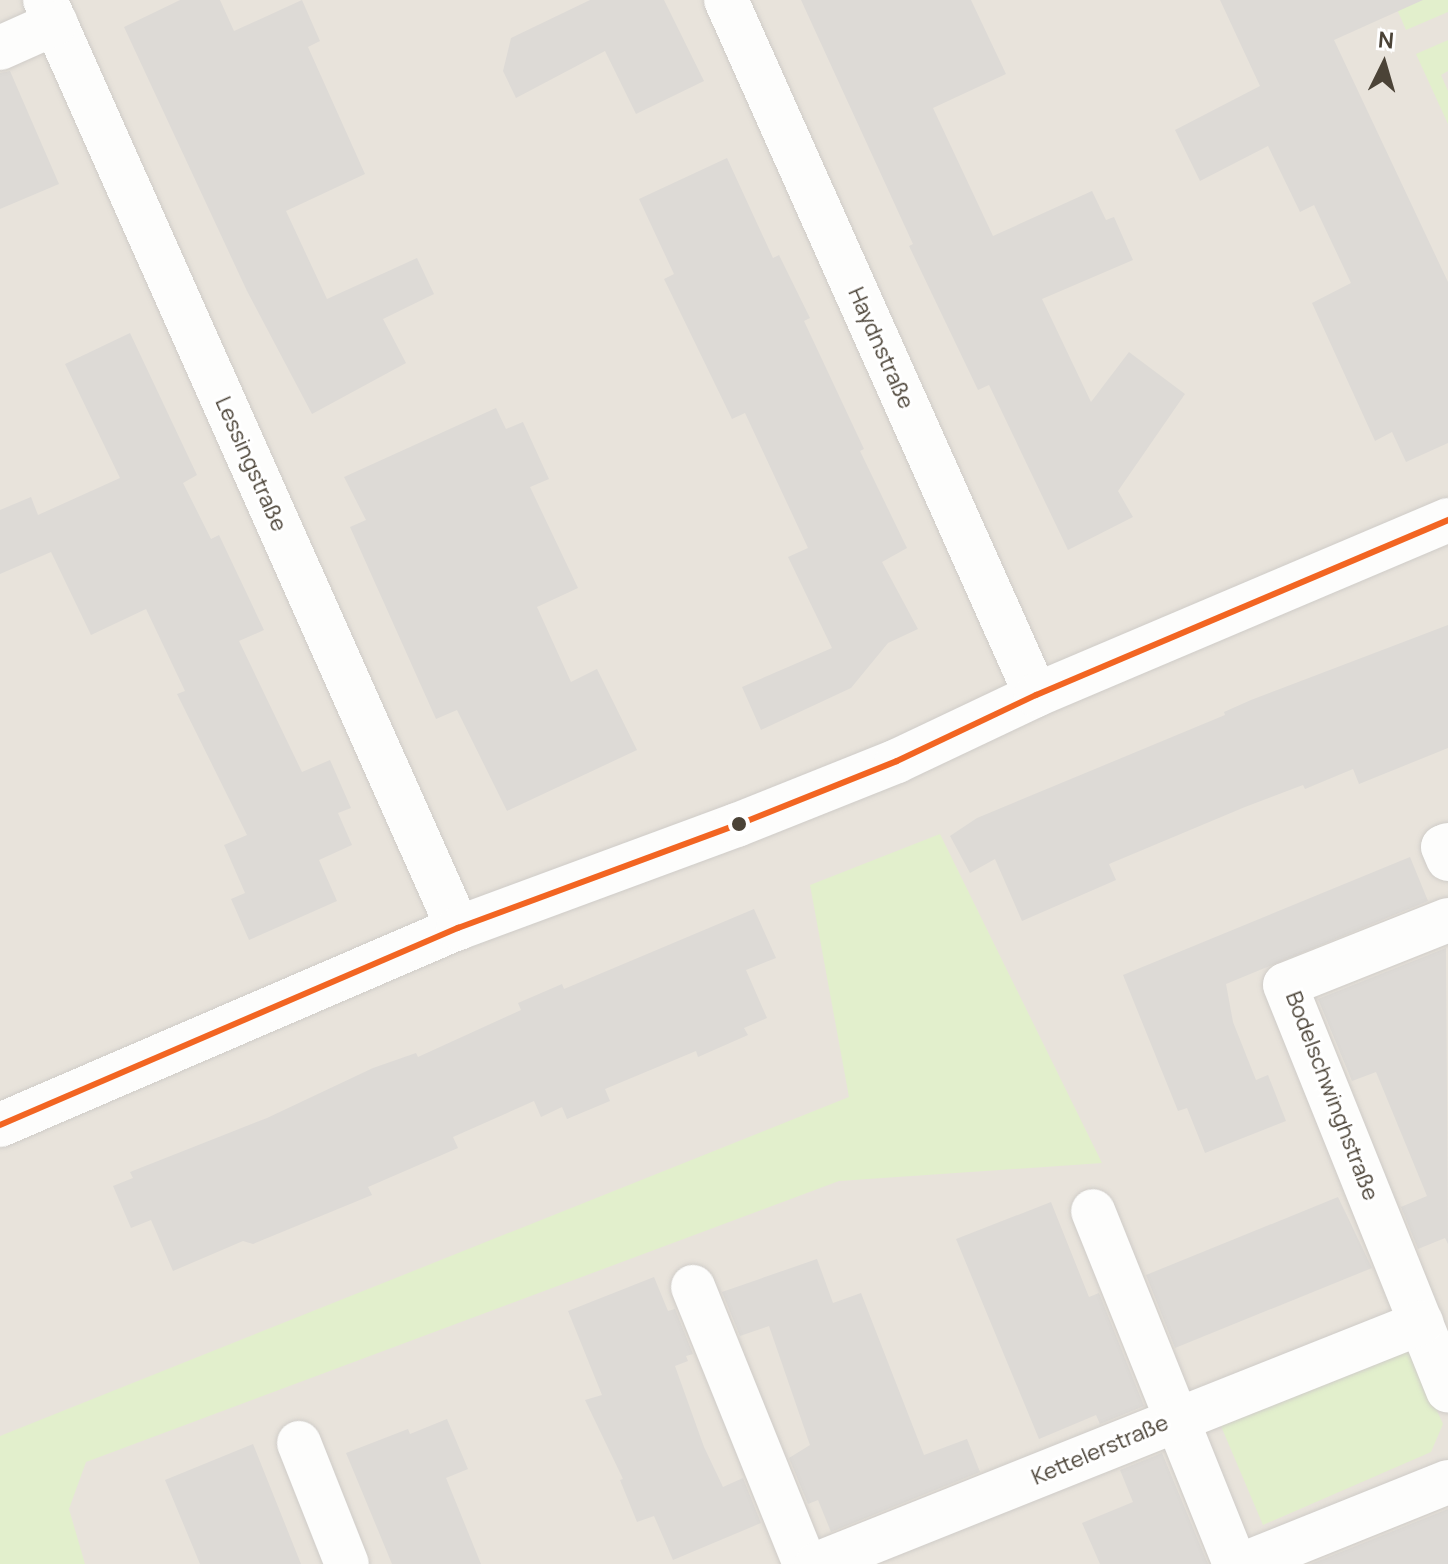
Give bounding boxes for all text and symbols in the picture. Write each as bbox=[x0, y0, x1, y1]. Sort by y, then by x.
north arrow bbox=[1344, 24, 1424, 104]
text: N bbox=[1377, 24, 1395, 56]
street label: Haydnstraße bbox=[843, 283, 919, 413]
street label: Lessingstraße bbox=[210, 393, 292, 535]
unlabelled marker bbox=[731, 816, 747, 832]
street label: Bodelschwinghstraße bbox=[1280, 988, 1384, 1204]
street label: Kettelerstraße bbox=[1028, 1409, 1172, 1491]

